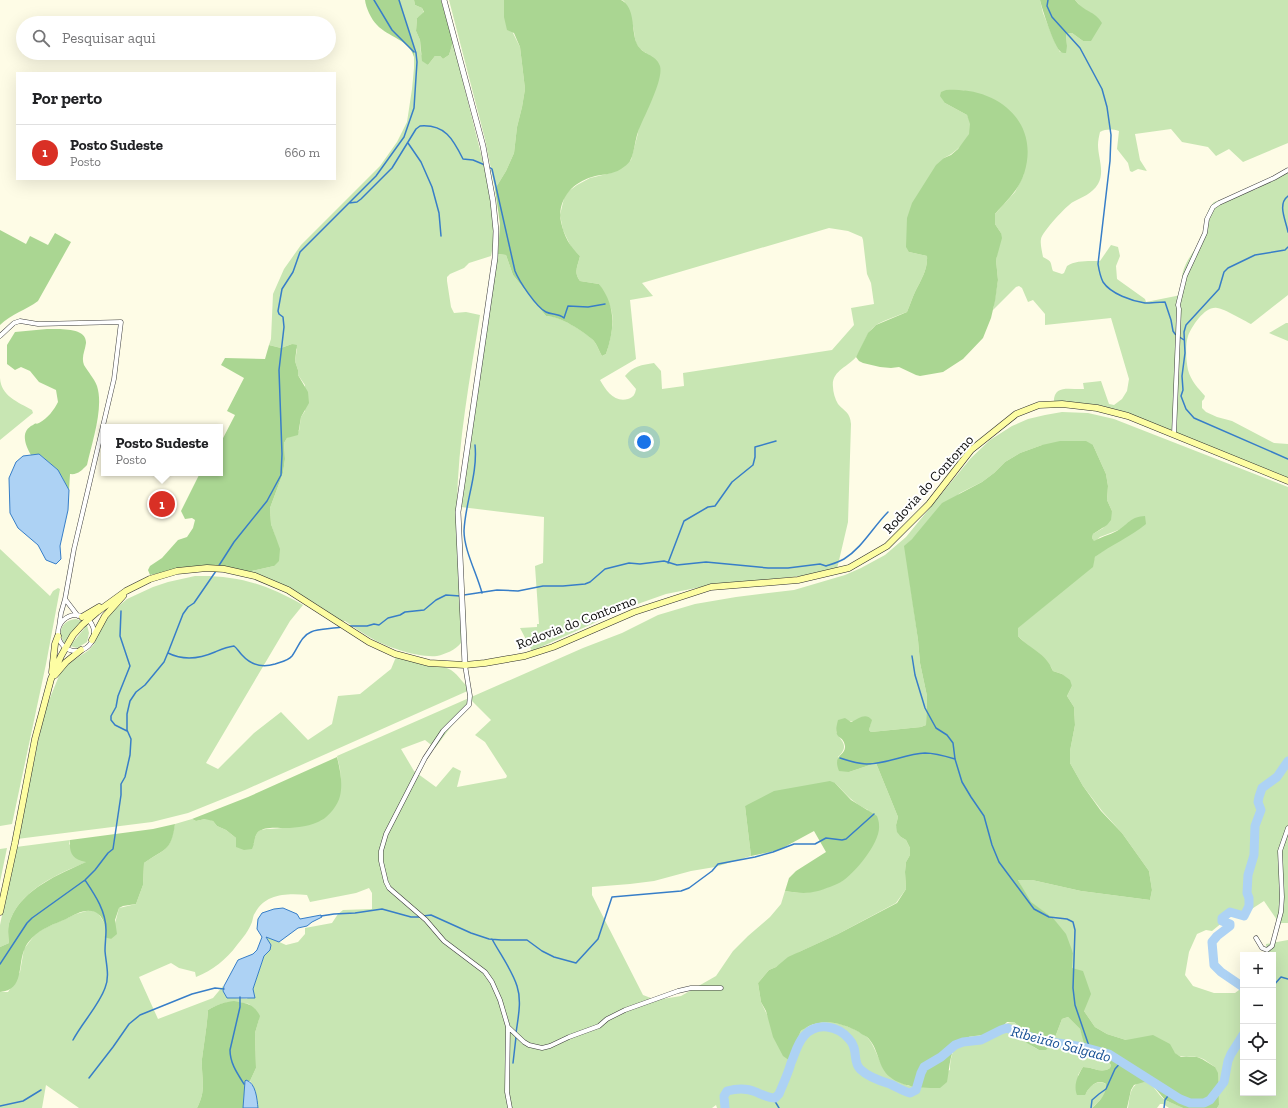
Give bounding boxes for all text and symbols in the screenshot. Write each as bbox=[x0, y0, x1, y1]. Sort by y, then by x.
search box bbox=[16, 16, 336, 60]
icon: search bbox=[30, 27, 52, 49]
text: Pesquisar aqui bbox=[62, 29, 156, 47]
text: Por perto bbox=[32, 88, 102, 108]
text: Posto Sudeste bbox=[70, 136, 163, 154]
text: 1 bbox=[42, 145, 48, 160]
text: 660 m bbox=[285, 145, 320, 160]
text: Posto bbox=[70, 154, 101, 169]
popup bbox=[101, 424, 223, 476]
street label: Rodovia do Contorno bbox=[880, 431, 977, 537]
your location bbox=[634, 432, 654, 452]
text: Posto Sudeste bbox=[115, 434, 209, 452]
text: Posto bbox=[115, 452, 146, 467]
pin: 1 bbox=[149, 489, 175, 519]
street label: Rodovia do Contorno bbox=[514, 592, 639, 653]
map controls bbox=[1240, 952, 1276, 1096]
button: + bbox=[1240, 952, 1276, 988]
button: − bbox=[1240, 988, 1276, 1024]
water label: Ribeirão Salgado bbox=[1009, 1022, 1113, 1066]
button: locate bbox=[1240, 1024, 1276, 1060]
button: layers bbox=[1240, 1060, 1276, 1096]

